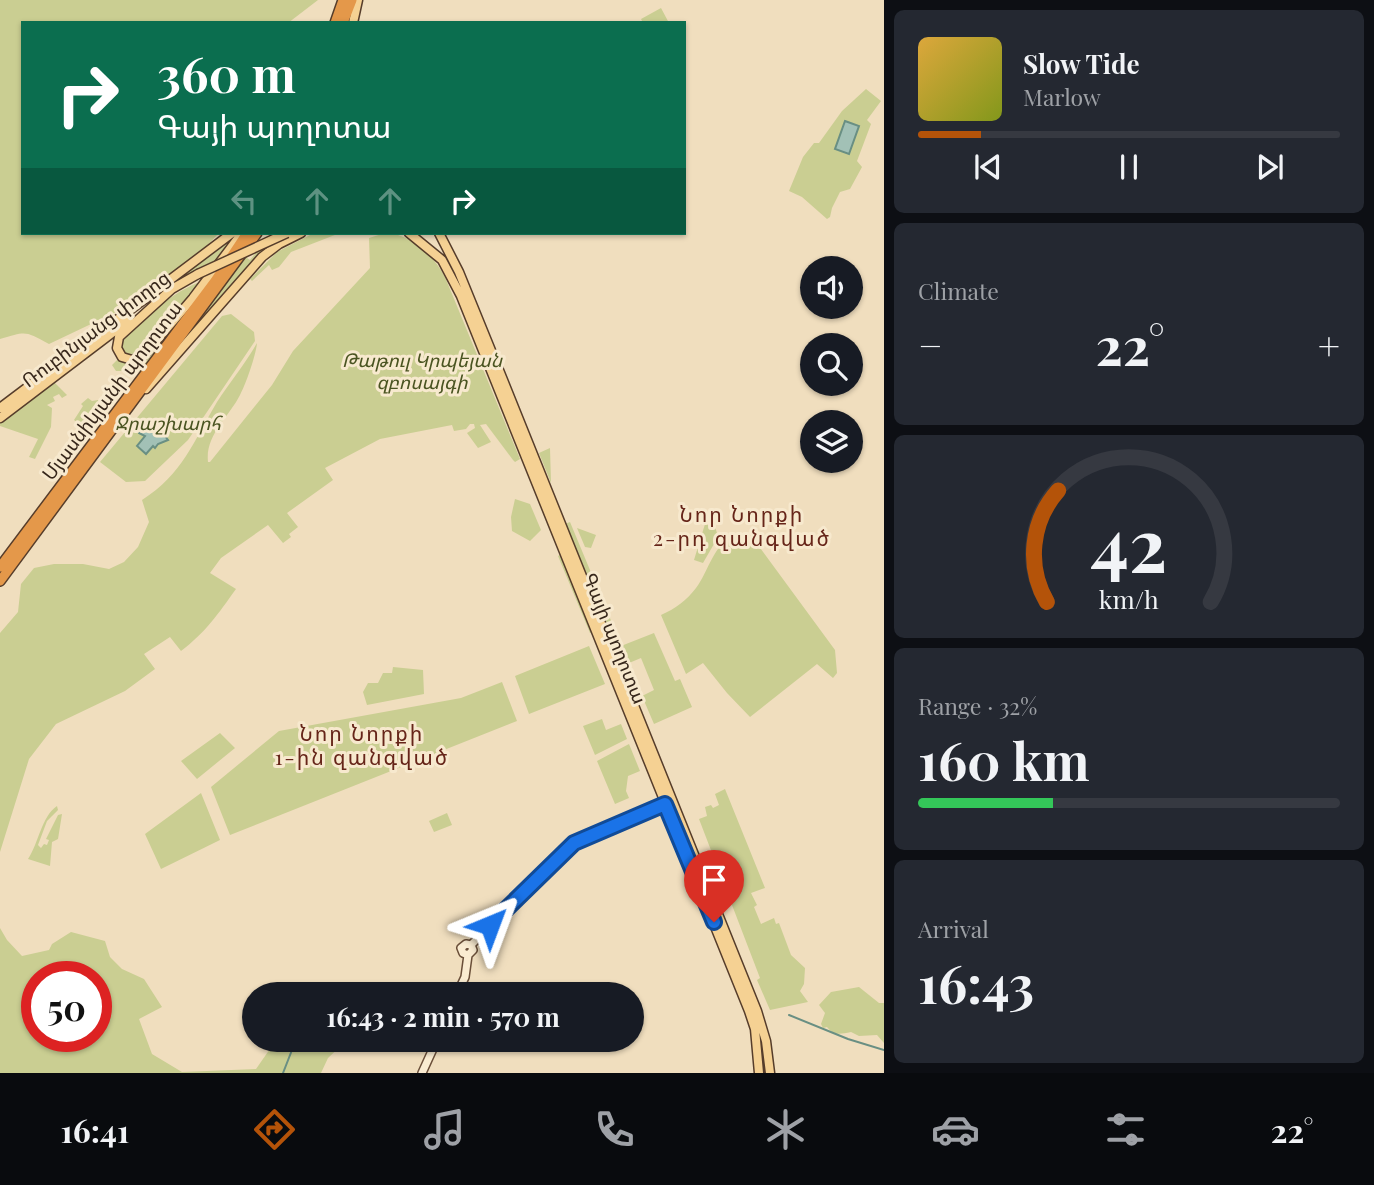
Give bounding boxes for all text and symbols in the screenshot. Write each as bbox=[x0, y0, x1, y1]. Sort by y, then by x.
text: 360 m bbox=[157, 40, 296, 105]
text: Slow Tide bbox=[1023, 46, 1140, 81]
icon: right bbox=[42, 49, 133, 140]
text: Marlow bbox=[1023, 81, 1101, 112]
text: Գայի պողոտա bbox=[157, 103, 392, 146]
icon: previous bbox=[969, 148, 1007, 186]
icon: pause bbox=[1110, 148, 1148, 186]
icon: next bbox=[1251, 148, 1289, 186]
icon: left bbox=[225, 182, 263, 220]
icon: ahead bbox=[298, 182, 336, 220]
icon: ahead bbox=[371, 182, 409, 220]
icon: right bbox=[444, 182, 482, 220]
map controls bbox=[800, 256, 863, 473]
button: sound bbox=[800, 256, 863, 319]
street label: Ռուբինյանց փողոց bbox=[16, 264, 174, 392]
text: Climate bbox=[918, 275, 999, 306]
street label: Մյասնիկյանի պողոտա bbox=[35, 295, 187, 485]
text: 22° bbox=[1096, 310, 1165, 379]
text: − bbox=[918, 319, 943, 370]
text: + bbox=[1318, 319, 1340, 370]
button: search bbox=[800, 333, 863, 396]
park label: Թաթուլ Կրպեյան զբոսայգի bbox=[342, 346, 504, 394]
park label: Ջրաշխարհ bbox=[115, 409, 223, 435]
button: layers bbox=[800, 410, 863, 473]
text: 42 bbox=[1091, 494, 1167, 591]
district label: Նոր Նորքի 2-րդ զանգված bbox=[653, 499, 831, 551]
street label: Գայի պողոտա bbox=[578, 569, 654, 707]
text: km/h bbox=[1099, 582, 1159, 615]
text: Range · 32% bbox=[918, 690, 1037, 721]
district label: Նոր Նորքի 1-ին զանգված bbox=[275, 718, 449, 770]
text: 160 km bbox=[918, 725, 1090, 794]
pin bbox=[684, 850, 744, 922]
icon: arrive bbox=[695, 861, 733, 899]
position arrow bbox=[453, 888, 527, 962]
text: Arrival bbox=[918, 913, 989, 944]
text: 16:43 bbox=[918, 948, 1034, 1017]
speed limit sign: 50 bbox=[21, 961, 112, 1052]
text: 16:43 · 2 min · 570 m bbox=[326, 999, 560, 1034]
icon: directions bbox=[250, 1105, 299, 1154]
icon: music bbox=[420, 1105, 469, 1154]
icon: phone bbox=[590, 1105, 639, 1154]
icon: climate bbox=[761, 1105, 810, 1154]
icon: car bbox=[931, 1105, 980, 1154]
icon: filters bbox=[1101, 1105, 1150, 1154]
text: 16:41 bbox=[61, 1108, 129, 1151]
text: 22° bbox=[1271, 1108, 1313, 1151]

